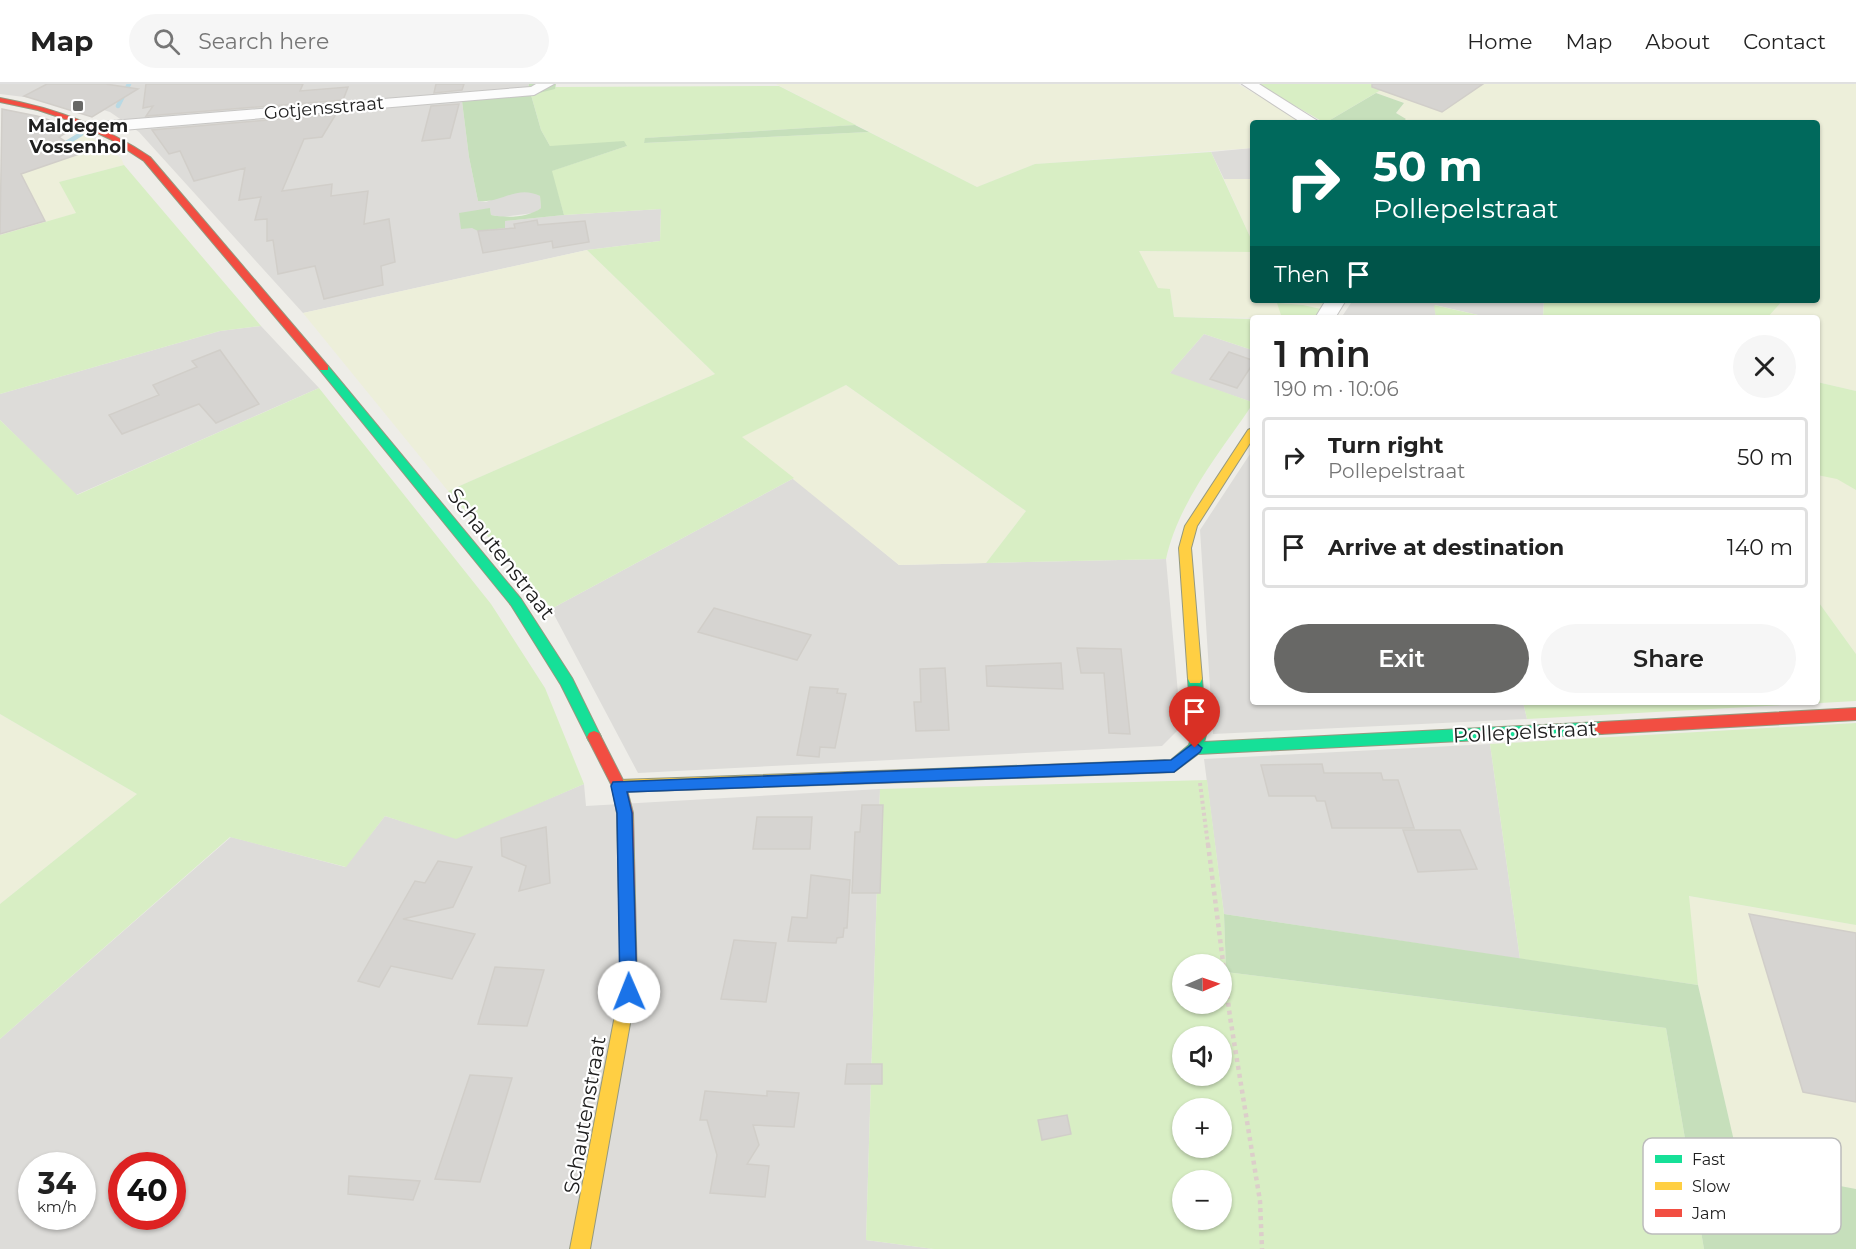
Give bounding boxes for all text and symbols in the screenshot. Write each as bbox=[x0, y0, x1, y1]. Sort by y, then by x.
search box bbox=[129, 14, 549, 68]
text: Map bbox=[30, 24, 93, 58]
icon: search bbox=[150, 25, 183, 58]
text: Search here bbox=[198, 28, 329, 55]
text: Home bbox=[1467, 29, 1532, 54]
text: Map bbox=[1565, 29, 1612, 54]
text: About bbox=[1645, 29, 1710, 54]
text: Contact bbox=[1743, 29, 1826, 54]
street label: Gotjensstraat bbox=[263, 92, 385, 124]
marker: Maldegem Vossenhol bbox=[71, 99, 85, 113]
place label: Maldegem Vossenhol bbox=[28, 115, 128, 158]
text: 50 m bbox=[1373, 140, 1482, 192]
icon: right bbox=[1274, 144, 1352, 222]
text: Pollepelstraat bbox=[1373, 192, 1558, 225]
icon: arrive bbox=[1342, 258, 1375, 291]
text: Then bbox=[1274, 261, 1330, 288]
text: 1 min bbox=[1274, 332, 1371, 376]
button: close bbox=[1733, 335, 1796, 398]
text: 190 m · 10:06 bbox=[1274, 377, 1399, 401]
text: Turn right bbox=[1328, 432, 1443, 459]
icon: right bbox=[1277, 441, 1310, 474]
text: 50 m bbox=[1737, 444, 1793, 471]
text: Pollepelstraat bbox=[1328, 459, 1465, 483]
street label: Schautenstraat bbox=[442, 483, 560, 624]
icon: arrive bbox=[1277, 531, 1310, 564]
text: Arrive at destination bbox=[1328, 534, 1564, 561]
text: 140 m bbox=[1727, 534, 1793, 561]
button: Exit bbox=[1274, 624, 1529, 693]
button: Share bbox=[1541, 624, 1796, 693]
pin bbox=[1169, 686, 1220, 748]
icon: arrive bbox=[1178, 695, 1211, 728]
street label: Pollepelstraat bbox=[1452, 715, 1598, 748]
north arrow bbox=[1172, 954, 1232, 1014]
map controls bbox=[1172, 954, 1232, 1230]
position arrow bbox=[597, 960, 661, 1024]
button: sound bbox=[1172, 1026, 1232, 1086]
street label: Schautenstraat bbox=[558, 1034, 611, 1196]
button: + bbox=[1172, 1098, 1232, 1158]
legend bbox=[1643, 1138, 1841, 1234]
text: Fast bbox=[1692, 1150, 1726, 1169]
speed limit sign: 40 bbox=[108, 1152, 186, 1230]
text: 34 bbox=[38, 1165, 76, 1202]
button: − bbox=[1172, 1170, 1232, 1230]
text: Slow bbox=[1692, 1177, 1730, 1196]
text: km/h bbox=[37, 1197, 77, 1216]
text: Jam bbox=[1691, 1204, 1726, 1223]

